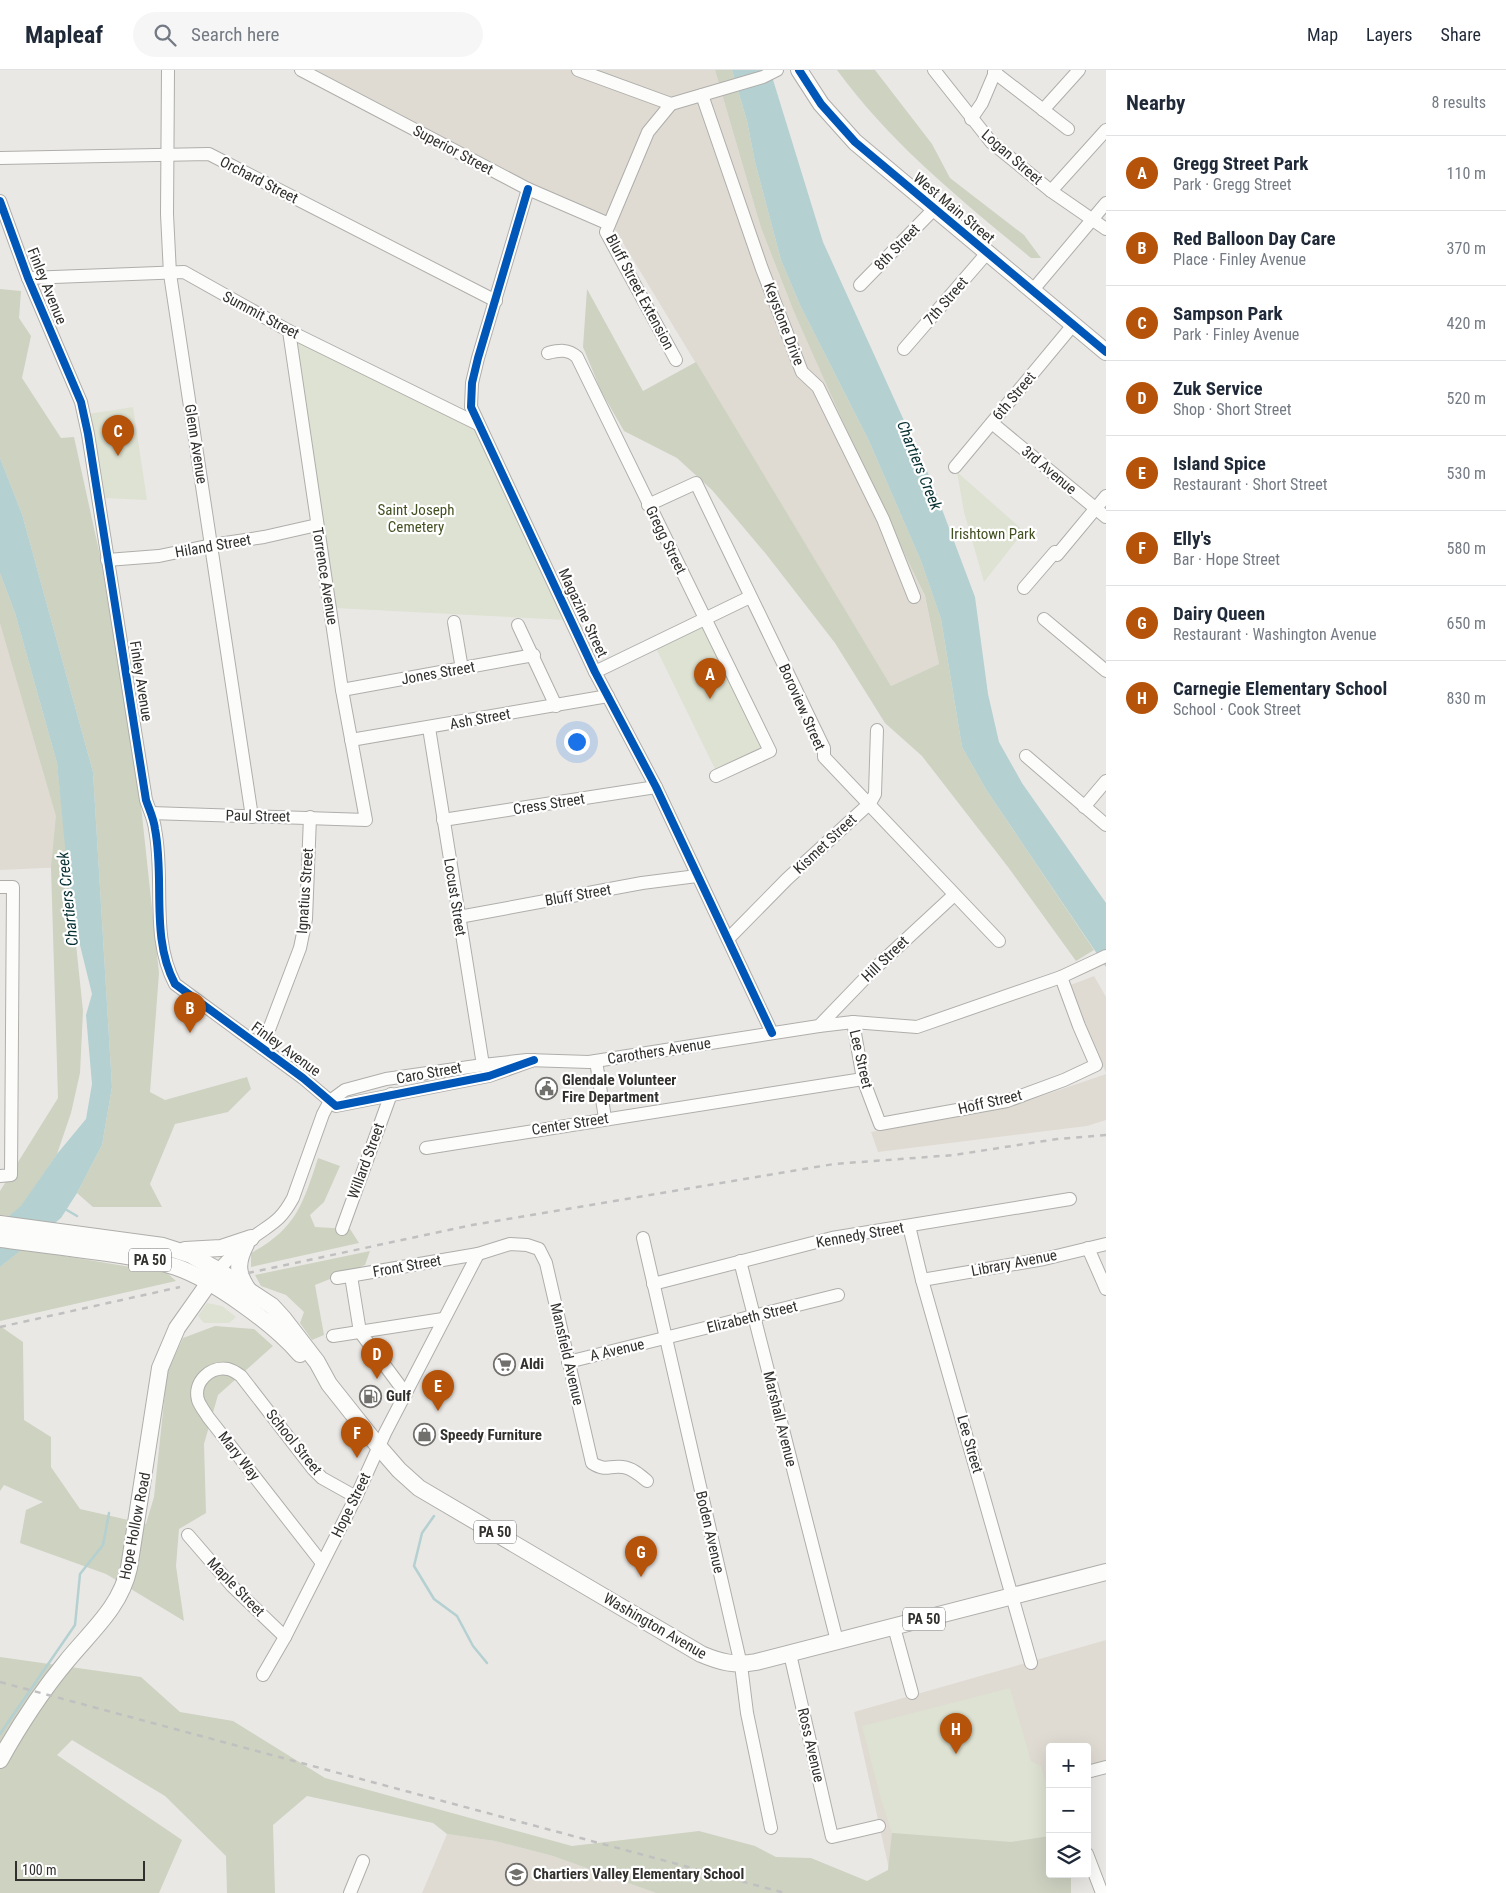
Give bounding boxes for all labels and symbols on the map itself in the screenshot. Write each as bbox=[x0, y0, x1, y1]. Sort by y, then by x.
street label: Superior Street bbox=[410, 121, 496, 179]
street label: Logan Street bbox=[978, 126, 1046, 188]
street label: Orchard Street bbox=[217, 153, 301, 207]
street label: West Main Street bbox=[910, 169, 998, 247]
street label: 8th Street bbox=[870, 220, 924, 274]
street label: Bluff Street Extension bbox=[602, 231, 678, 353]
street label: Finley Avenue bbox=[23, 245, 71, 327]
street label: 7th Street bbox=[920, 273, 972, 329]
street label: Keystone Drive bbox=[760, 280, 808, 368]
street label: Summit Street bbox=[220, 287, 302, 343]
street label: 6th Street bbox=[989, 368, 1039, 424]
street label: Glenn Avenue bbox=[181, 403, 211, 485]
pin: C bbox=[102, 415, 134, 456]
water label: Chartiers Creek bbox=[893, 418, 946, 514]
street label: 3rd Avenue bbox=[1018, 442, 1080, 498]
park label: Saint Joseph Cemetery bbox=[378, 501, 454, 536]
street label: Gregg Street bbox=[642, 503, 690, 577]
park label: Irishtown Park bbox=[951, 525, 1036, 543]
street label: Torrence Avenue bbox=[308, 526, 342, 626]
street label: Hiland Street bbox=[174, 530, 252, 562]
street label: Magazine Street bbox=[555, 566, 611, 660]
street label: Finley Avenue bbox=[126, 639, 156, 723]
street label: Jones Street bbox=[400, 658, 476, 688]
pin: A bbox=[694, 658, 726, 699]
street label: Boroview Street bbox=[775, 661, 829, 753]
street label: Ash Street bbox=[448, 705, 512, 733]
your location bbox=[564, 729, 590, 755]
street label: Cress Street bbox=[512, 789, 586, 819]
street label: Paul Street bbox=[225, 806, 291, 826]
street label: Kismet Street bbox=[790, 810, 860, 878]
street label: Ignatius Street bbox=[293, 847, 317, 935]
water label: Chartiers Creek bbox=[53, 850, 82, 947]
street label: Locust Street bbox=[440, 857, 470, 937]
street label: Bluff Street bbox=[543, 880, 613, 910]
street label: Hill Street bbox=[858, 932, 912, 986]
pin: B bbox=[174, 992, 206, 1033]
street label: Finley Avenue bbox=[248, 1018, 324, 1080]
street label: Lee Street bbox=[846, 1028, 876, 1090]
street label: Carothers Avenue bbox=[606, 1034, 712, 1068]
street label: Caro Street bbox=[395, 1058, 463, 1088]
place label: Glendale Volunteer Fire Department bbox=[562, 1071, 676, 1106]
public building icon: Glendale Volunteer Fire Department bbox=[534, 1077, 558, 1101]
street label: Hoff Street bbox=[956, 1086, 1024, 1118]
street label: Center Street bbox=[530, 1109, 610, 1139]
street label: Willard Street bbox=[344, 1121, 388, 1201]
street label: Kennedy Street bbox=[815, 1218, 905, 1252]
street label: Library Avenue bbox=[970, 1246, 1058, 1280]
road number: PA 50 bbox=[129, 1248, 171, 1272]
street label: Front Street bbox=[371, 1251, 443, 1281]
street label: Elizabeth Street bbox=[705, 1297, 799, 1337]
street label: Mansfield Avenue bbox=[546, 1301, 588, 1407]
street label: A Avenue bbox=[588, 1335, 646, 1365]
pin: D bbox=[361, 1338, 393, 1379]
supermarket icon: Aldi bbox=[492, 1352, 516, 1376]
place label: Aldi bbox=[520, 1355, 544, 1373]
street label: Marshall Avenue bbox=[759, 1369, 801, 1469]
pin: E bbox=[422, 1370, 454, 1411]
fuel station icon: Gulf bbox=[358, 1384, 382, 1408]
place label: Gulf bbox=[386, 1387, 411, 1405]
street label: School Street bbox=[262, 1406, 326, 1478]
street label: Lee Street bbox=[953, 1413, 987, 1475]
pin: F bbox=[341, 1417, 373, 1458]
shop icon: Speedy Furniture bbox=[412, 1423, 436, 1447]
place label: Speedy Furniture bbox=[440, 1426, 542, 1444]
street label: Mary Way bbox=[214, 1428, 264, 1484]
street label: Hope Street bbox=[328, 1470, 374, 1540]
street label: Hope Hollow Road bbox=[116, 1471, 154, 1581]
street label: Boden Avenue bbox=[692, 1489, 728, 1575]
road number: PA 50 bbox=[474, 1520, 516, 1544]
pin: G bbox=[625, 1536, 657, 1577]
street label: Maple Street bbox=[203, 1554, 269, 1620]
street label: Washington Avenue bbox=[600, 1589, 710, 1663]
road number: PA 50 bbox=[903, 1608, 945, 1630]
street label: Ross Avenue bbox=[794, 1706, 828, 1784]
pin: H bbox=[940, 1713, 972, 1754]
scale bar bbox=[15, 1858, 145, 1881]
school or university icon: Chartiers Valley Elementary School bbox=[505, 1862, 529, 1886]
place label: Chartiers Valley Elementary School bbox=[533, 1865, 744, 1883]

